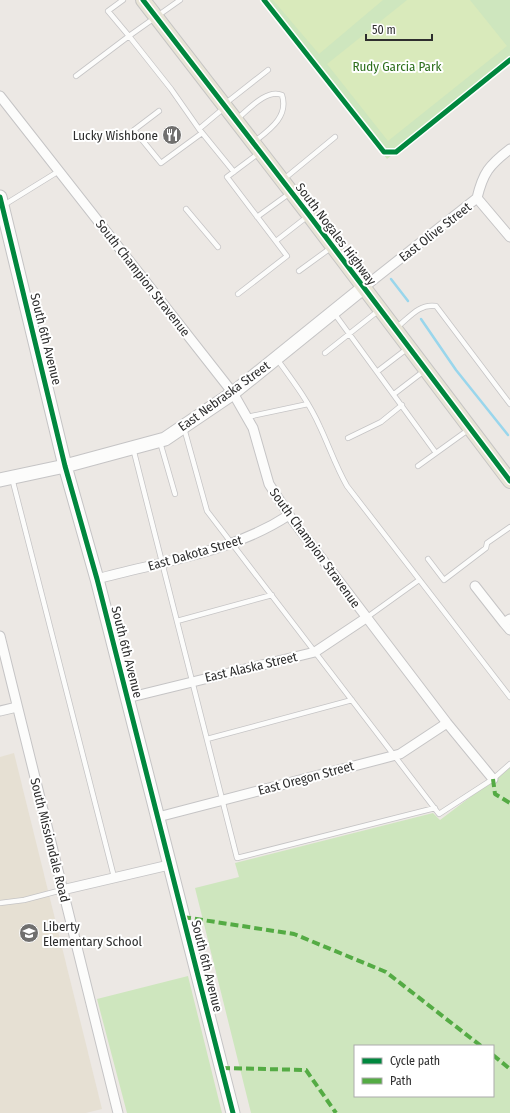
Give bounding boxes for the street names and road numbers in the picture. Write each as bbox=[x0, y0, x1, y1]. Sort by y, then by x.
street label: South Nogales Highway bbox=[293, 180, 379, 288]
street label: East Olive Street bbox=[396, 199, 475, 265]
street label: South Champion Stravenue bbox=[93, 217, 193, 339]
street label: South 6th Avenue bbox=[27, 292, 65, 386]
street label: East Nebraska Street bbox=[175, 357, 273, 434]
street label: South Champion Stravenue bbox=[267, 485, 363, 611]
street label: East Dakota Street bbox=[146, 532, 245, 574]
street label: South 6th Avenue bbox=[108, 605, 146, 699]
street label: East Alaska Street bbox=[203, 649, 299, 685]
street label: East Oregon Street bbox=[257, 758, 356, 798]
street label: South Missiondale Road bbox=[27, 776, 73, 904]
street label: South 6th Avenue bbox=[188, 919, 226, 1013]

